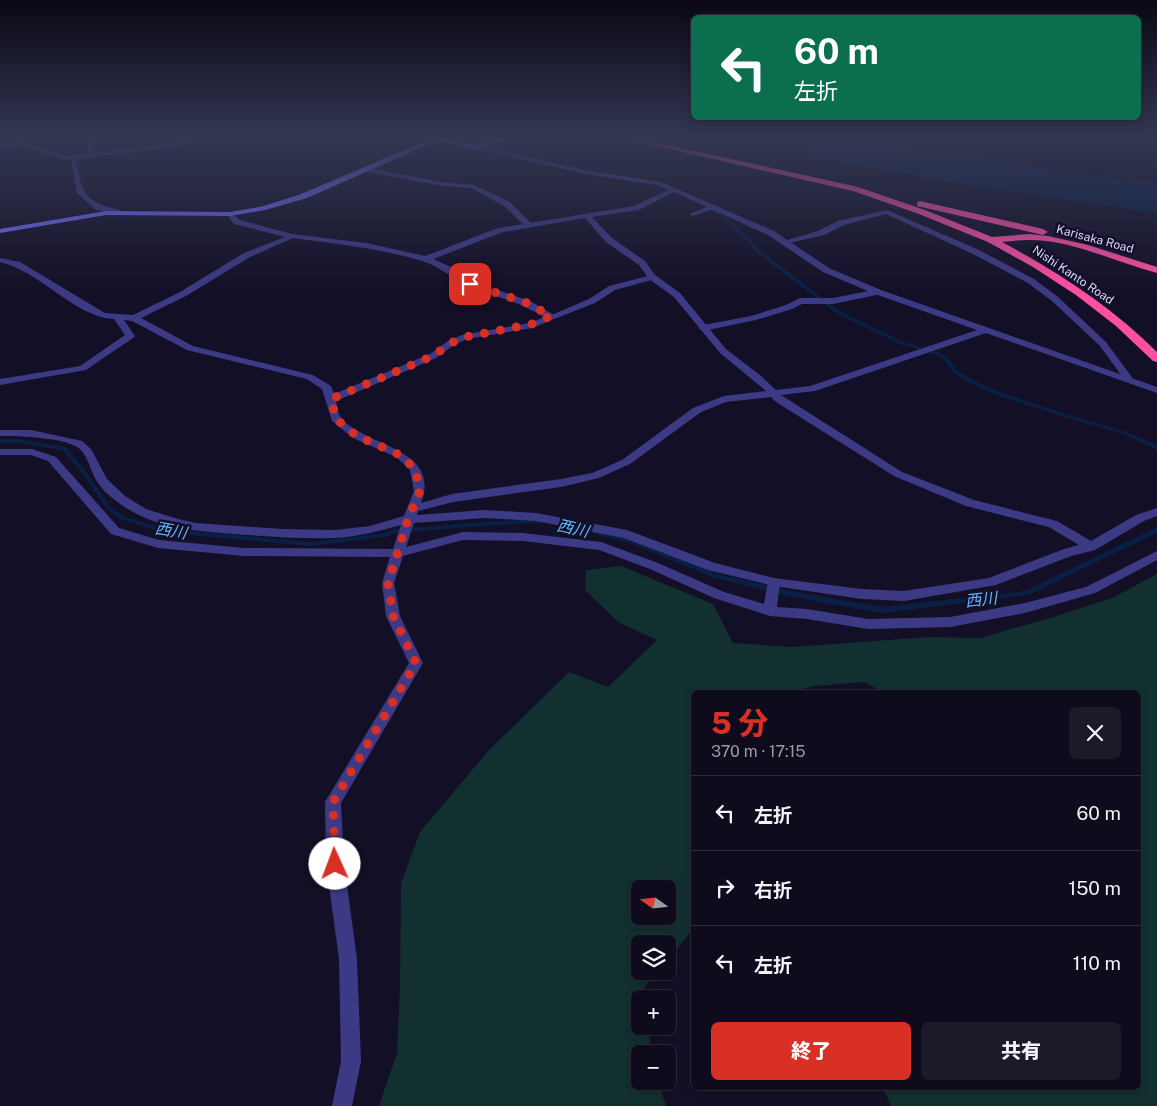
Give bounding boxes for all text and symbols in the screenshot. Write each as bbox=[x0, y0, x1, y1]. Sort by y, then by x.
text: 60 m bbox=[794, 31, 879, 72]
icon: left bbox=[711, 35, 776, 100]
text: 左折 bbox=[794, 78, 838, 104]
street label: Karisaka Road bbox=[1055, 222, 1135, 256]
street label: Nishi Kanto Road bbox=[1030, 243, 1116, 307]
pin bbox=[449, 263, 491, 305]
icon: arrive bbox=[456, 270, 484, 298]
water label: 西川 bbox=[555, 516, 593, 542]
water label: 西川 bbox=[153, 518, 190, 543]
water label: 西川 bbox=[964, 588, 1000, 611]
text: 5 分 bbox=[711, 705, 768, 741]
button: close bbox=[1069, 707, 1121, 759]
text: 370 m · 17:15 bbox=[711, 742, 805, 761]
icon: left bbox=[711, 799, 739, 827]
text: 60 m bbox=[1077, 802, 1121, 824]
text: 左折 bbox=[754, 804, 792, 826]
position arrow bbox=[308, 837, 360, 889]
icon: right bbox=[711, 874, 739, 902]
text: 150 m bbox=[1068, 877, 1121, 899]
text: 右折 bbox=[754, 879, 792, 901]
north arrow bbox=[631, 880, 676, 925]
map controls bbox=[631, 880, 676, 1090]
button: layers bbox=[631, 935, 676, 980]
icon: left bbox=[711, 949, 739, 977]
text: 110 m bbox=[1073, 952, 1121, 974]
text: 左折 bbox=[754, 954, 792, 976]
button: + bbox=[631, 990, 676, 1035]
button: 終了 bbox=[711, 1022, 911, 1080]
button: 共有 bbox=[921, 1022, 1121, 1080]
button: − bbox=[631, 1045, 676, 1090]

